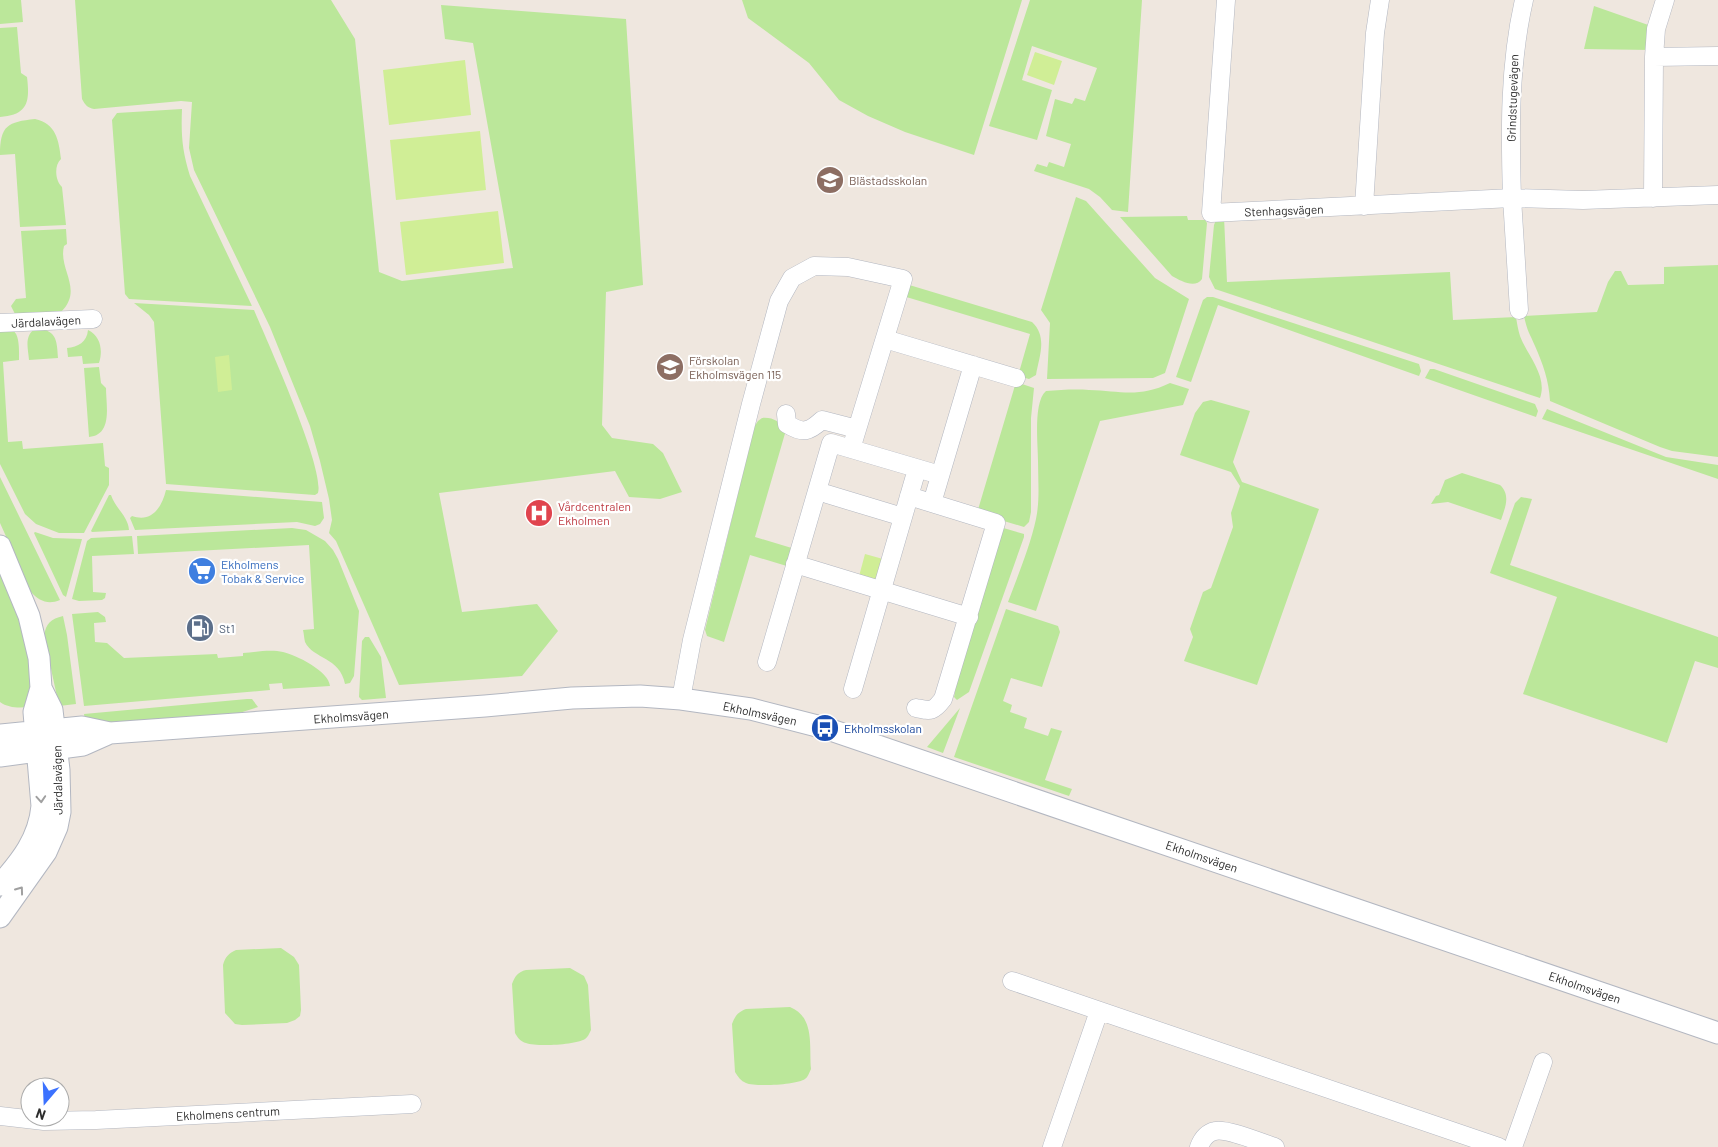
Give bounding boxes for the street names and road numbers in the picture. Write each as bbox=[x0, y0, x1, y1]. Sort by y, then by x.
street label: Grindstugevägen bbox=[1503, 54, 1521, 142]
street label: Stenhagsvägen bbox=[1244, 202, 1324, 218]
street label: Järdalavägen bbox=[11, 312, 81, 330]
street label: Ekholmsvägen bbox=[722, 698, 798, 728]
street label: Ekholmsvägen bbox=[313, 706, 389, 726]
street label: Järdalavägen bbox=[49, 745, 65, 815]
street label: Ekholmsvägen bbox=[1164, 837, 1240, 875]
street label: Ekholmsvägen bbox=[1547, 968, 1623, 1006]
street label: Ekholmens centrum bbox=[176, 1103, 280, 1123]

